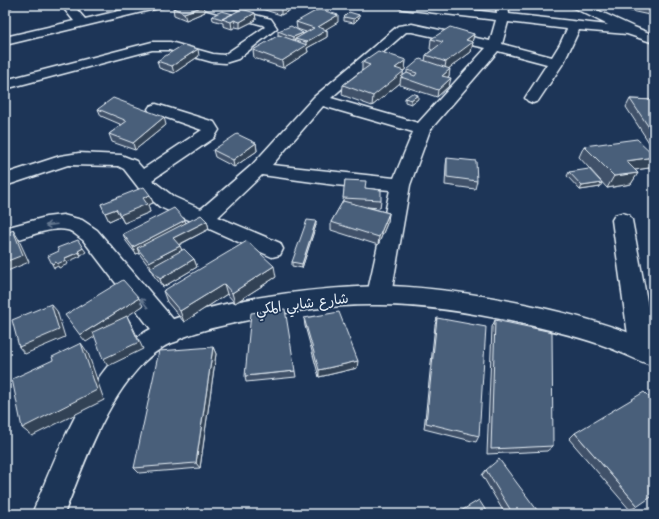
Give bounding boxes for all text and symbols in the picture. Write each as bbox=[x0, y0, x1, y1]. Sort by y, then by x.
one-way arrow bbox=[45, 221, 58, 229]
street label: شارع شابي المكي bbox=[254, 288, 350, 322]
one-way arrow bbox=[140, 298, 149, 309]

